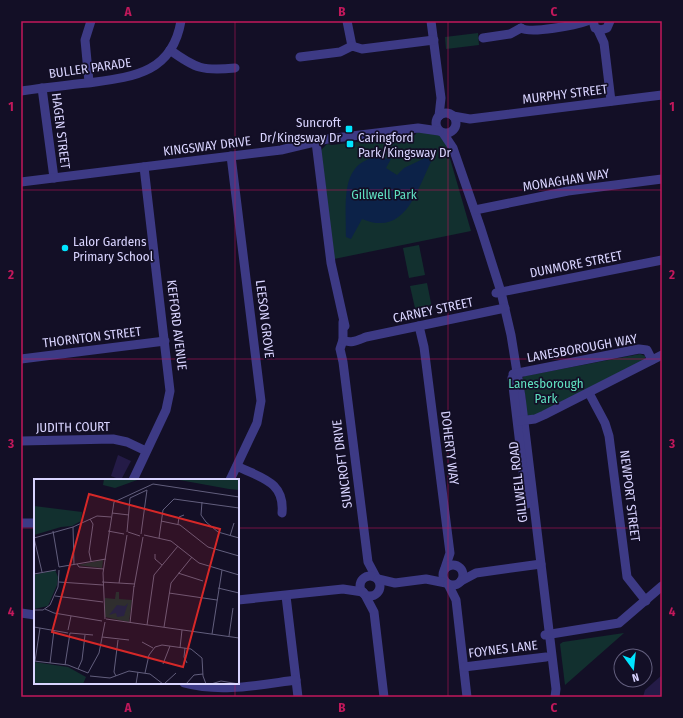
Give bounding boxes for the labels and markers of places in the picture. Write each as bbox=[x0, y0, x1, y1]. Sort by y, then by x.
place label: Suncroft Dr/Kingsway Dr bbox=[260, 115, 342, 145]
marker: Suncroft Dr/Kingsway Dr bbox=[344, 124, 354, 134]
place label: Caringford Park/Kingsway Dr bbox=[358, 130, 452, 160]
marker: Caringford Park/Kingsway Dr bbox=[345, 139, 355, 149]
place label: Lalor Gardens Primary School bbox=[73, 234, 154, 264]
marker: Lalor Gardens Primary School bbox=[60, 243, 70, 253]

